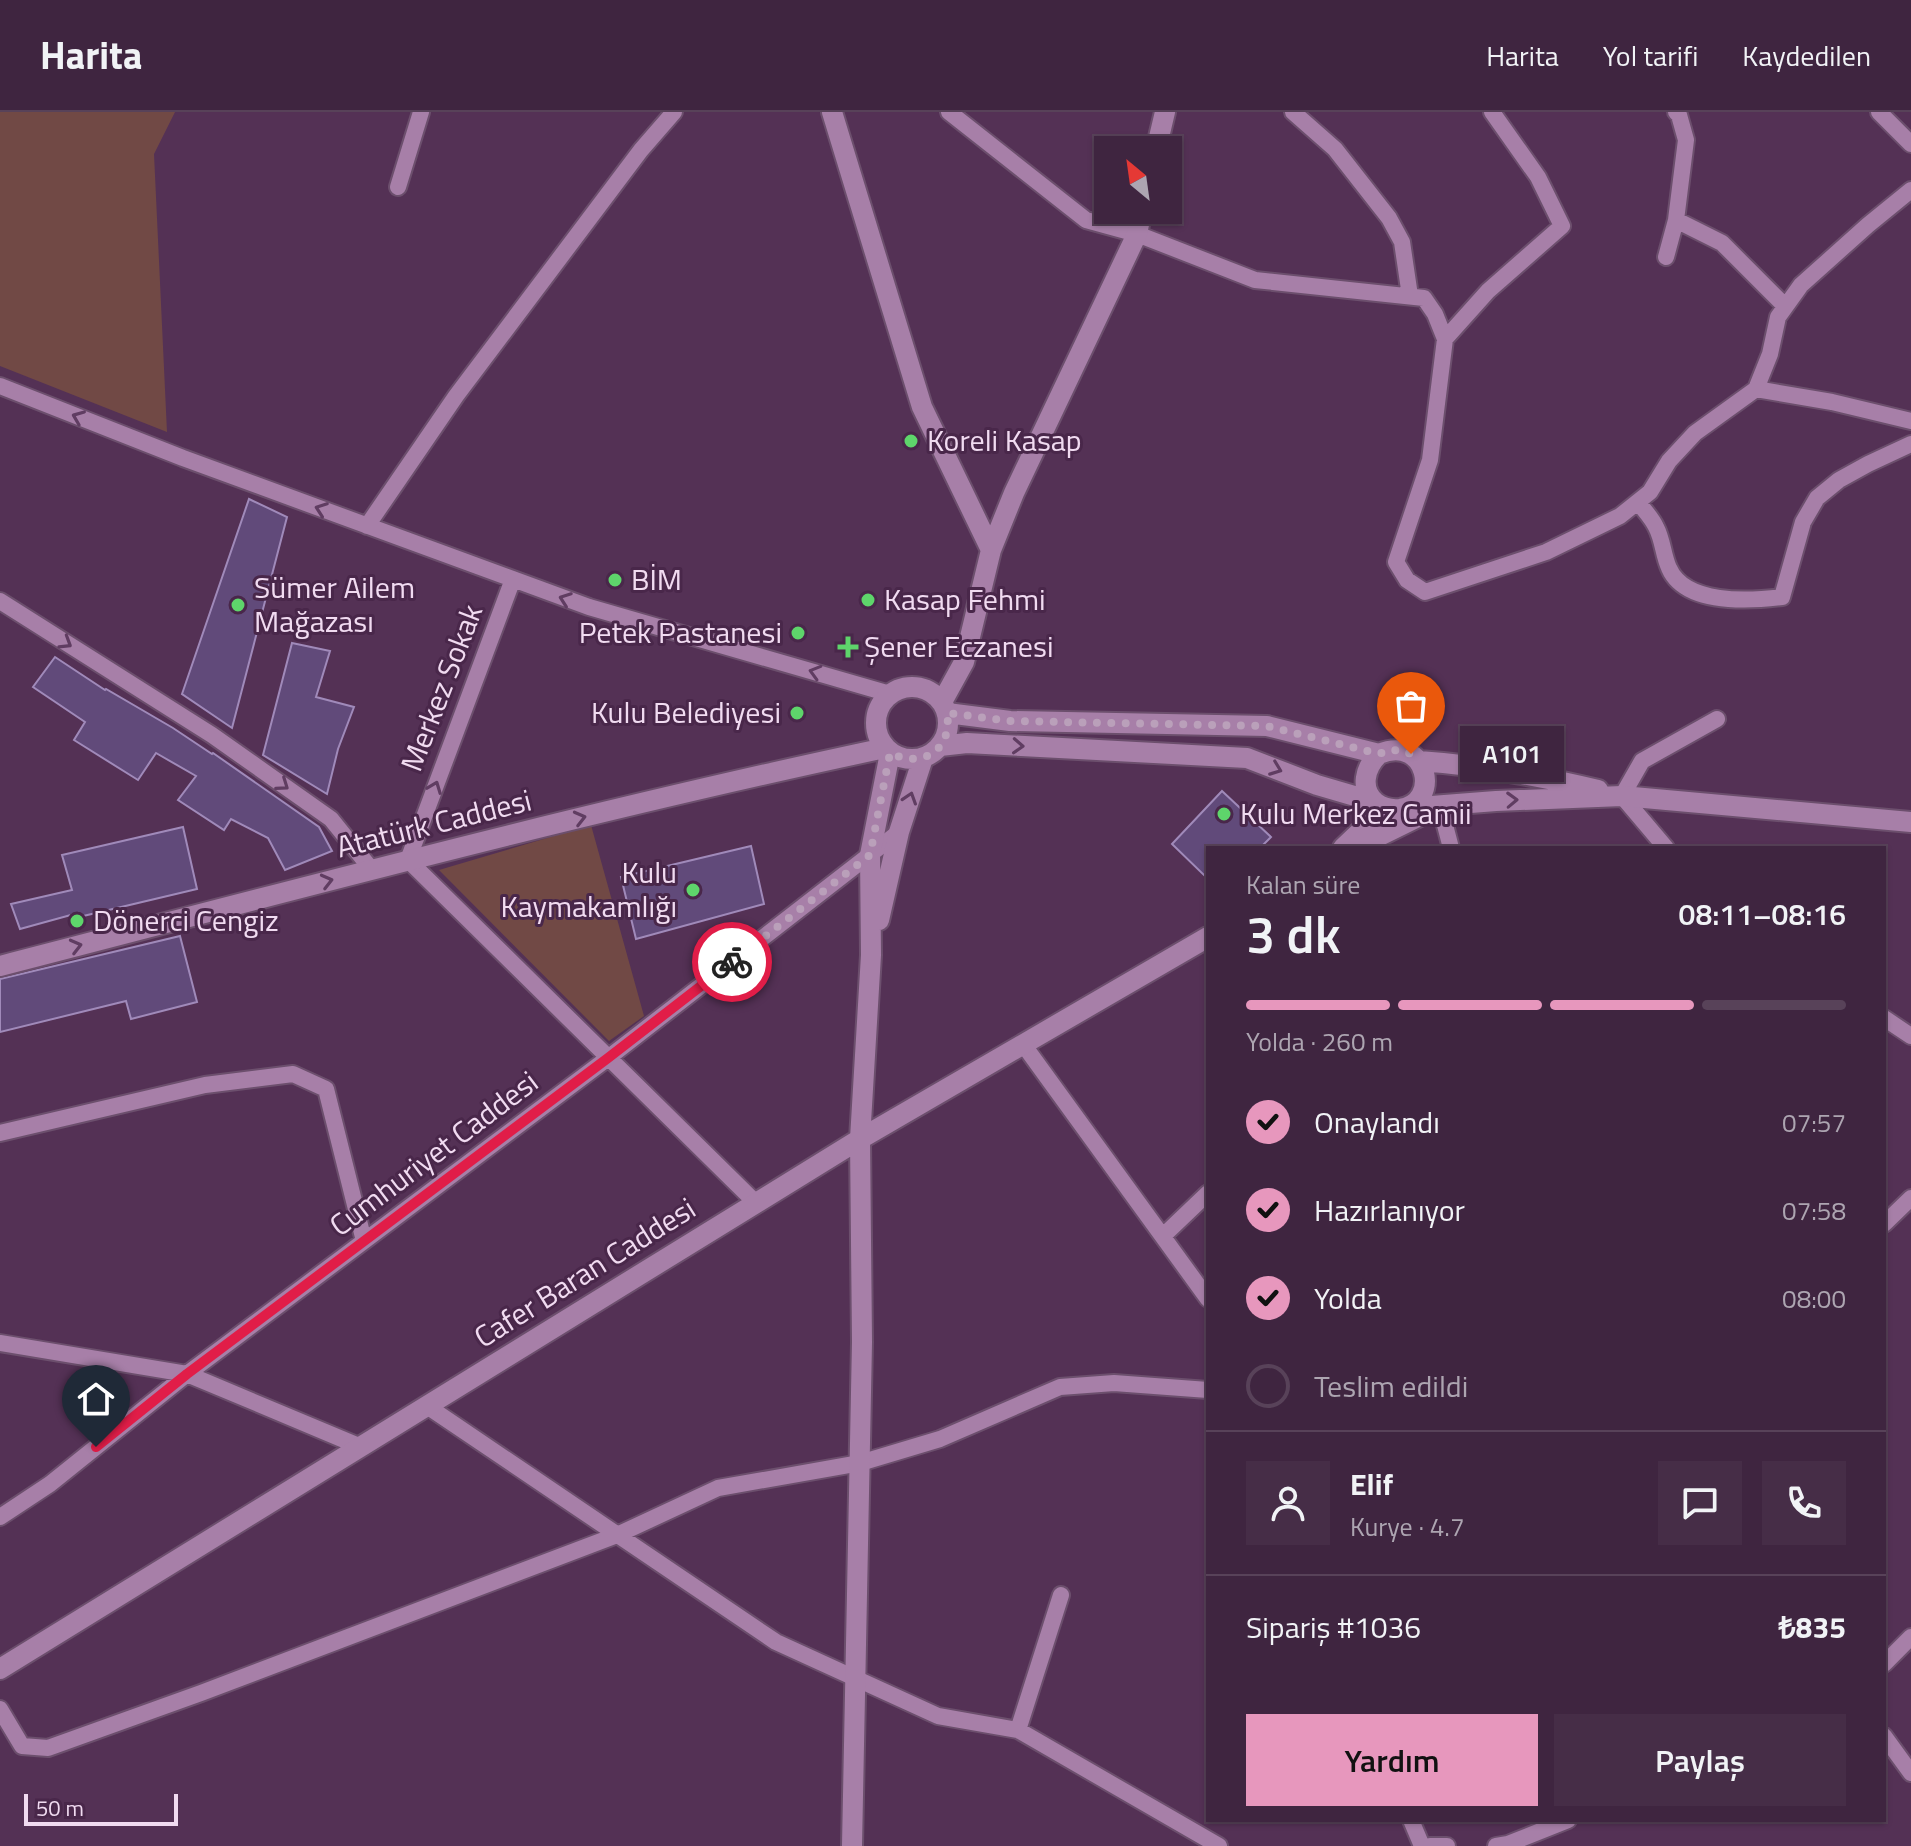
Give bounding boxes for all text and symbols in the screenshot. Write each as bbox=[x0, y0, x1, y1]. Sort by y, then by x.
text: Harita bbox=[40, 26, 142, 84]
text: Harita bbox=[1486, 34, 1559, 77]
text: Yol tarifi bbox=[1603, 34, 1698, 77]
text: Kaydedilen bbox=[1742, 34, 1871, 77]
north arrow bbox=[1094, 136, 1182, 224]
map controls bbox=[1094, 136, 1182, 224]
one-way arrow bbox=[72, 410, 86, 427]
place label: Koreli Kasap bbox=[927, 417, 1082, 463]
marker: Koreli Kasap bbox=[902, 432, 920, 450]
one-way arrow bbox=[315, 502, 329, 519]
place label: BİM bbox=[631, 556, 682, 602]
place label: Sümer Ailem Mağazası bbox=[254, 564, 415, 644]
marker: BİM bbox=[606, 571, 624, 589]
place label: Kasap Fehmi bbox=[884, 576, 1046, 622]
marker: Kasap Fehmi bbox=[859, 591, 877, 609]
one-way arrow bbox=[559, 592, 573, 608]
marker: Sümer Ailem Mağazası bbox=[229, 596, 247, 614]
street label: Merkez Sokak bbox=[388, 597, 494, 778]
place label: Petek Pastanesi bbox=[579, 609, 782, 655]
place label: Şener Eczanesi bbox=[864, 623, 1054, 669]
marker: Petek Pastanesi bbox=[789, 624, 807, 642]
one-way arrow bbox=[57, 633, 72, 648]
marker: Şener Eczanesi bbox=[839, 638, 857, 656]
one-way arrow bbox=[808, 665, 822, 681]
pin bbox=[1377, 672, 1445, 754]
icon: bag bbox=[1389, 684, 1433, 728]
place label: Kulu Belediyesi bbox=[591, 689, 781, 735]
marker: Kulu Belediyesi bbox=[788, 704, 806, 722]
callout: A101 bbox=[1459, 726, 1563, 782]
text: A101 bbox=[1482, 734, 1542, 773]
one-way arrow bbox=[1012, 737, 1025, 754]
one-way arrow bbox=[1268, 759, 1282, 776]
one-way arrow bbox=[275, 775, 289, 790]
street label: Atatürk Caddesi bbox=[331, 777, 536, 869]
one-way arrow bbox=[425, 781, 442, 795]
place label: Kulu Merkez Camii bbox=[1240, 790, 1472, 836]
one-way arrow bbox=[901, 792, 917, 805]
one-way arrow bbox=[1506, 792, 1519, 809]
marker: Kulu Merkez Camii bbox=[1215, 805, 1233, 823]
one-way arrow bbox=[572, 811, 586, 828]
place label: Kulu Kaymakamlığı bbox=[501, 849, 677, 929]
text: Kalan süre bbox=[1246, 865, 1360, 904]
one-way arrow bbox=[320, 874, 334, 891]
marker: Kulu Kaymakamlığı bbox=[684, 881, 702, 899]
text: 08:11–08:16 bbox=[1679, 891, 1846, 937]
text: 3 dk bbox=[1246, 894, 1341, 973]
place label: Dönerci Cengiz bbox=[93, 897, 279, 943]
marker: Dönerci Cengiz bbox=[68, 912, 86, 930]
courier bbox=[692, 922, 772, 1002]
one-way arrow bbox=[68, 939, 82, 956]
icon: bike bbox=[710, 940, 754, 984]
text: Yolda · 260 m bbox=[1246, 1022, 1393, 1061]
street label: Cumhuriyet Caddesi bbox=[319, 1059, 548, 1247]
text: Onaylandı bbox=[1314, 1099, 1440, 1145]
icon: check bbox=[1246, 1100, 1290, 1144]
text: 07:57 bbox=[1782, 1103, 1846, 1142]
street label: Cafer Baran Caddesi bbox=[465, 1185, 704, 1359]
text: Hazırlanıyor bbox=[1314, 1187, 1465, 1233]
icon: check bbox=[1246, 1188, 1290, 1232]
text: 07:58 bbox=[1782, 1191, 1846, 1230]
text: Yolda bbox=[1314, 1275, 1382, 1321]
icon: check bbox=[1246, 1276, 1290, 1320]
text: 08:00 bbox=[1782, 1279, 1846, 1318]
text: Teslim edildi bbox=[1314, 1363, 1468, 1409]
pin bbox=[62, 1365, 130, 1447]
icon: home bbox=[74, 1377, 118, 1421]
button: person bbox=[1246, 1461, 1330, 1545]
text: Elif bbox=[1350, 1461, 1393, 1507]
button: chat bbox=[1658, 1461, 1742, 1545]
button: phone bbox=[1762, 1461, 1846, 1545]
text: Kurye · 4.7 bbox=[1350, 1507, 1465, 1546]
text: Sipariş #1036 bbox=[1246, 1604, 1421, 1650]
text: ₺835 bbox=[1778, 1604, 1846, 1650]
button: Yardım bbox=[1246, 1714, 1538, 1806]
button: Paylaş bbox=[1554, 1714, 1846, 1806]
scale bar bbox=[24, 1790, 178, 1826]
text: 50 m bbox=[36, 1791, 84, 1825]

